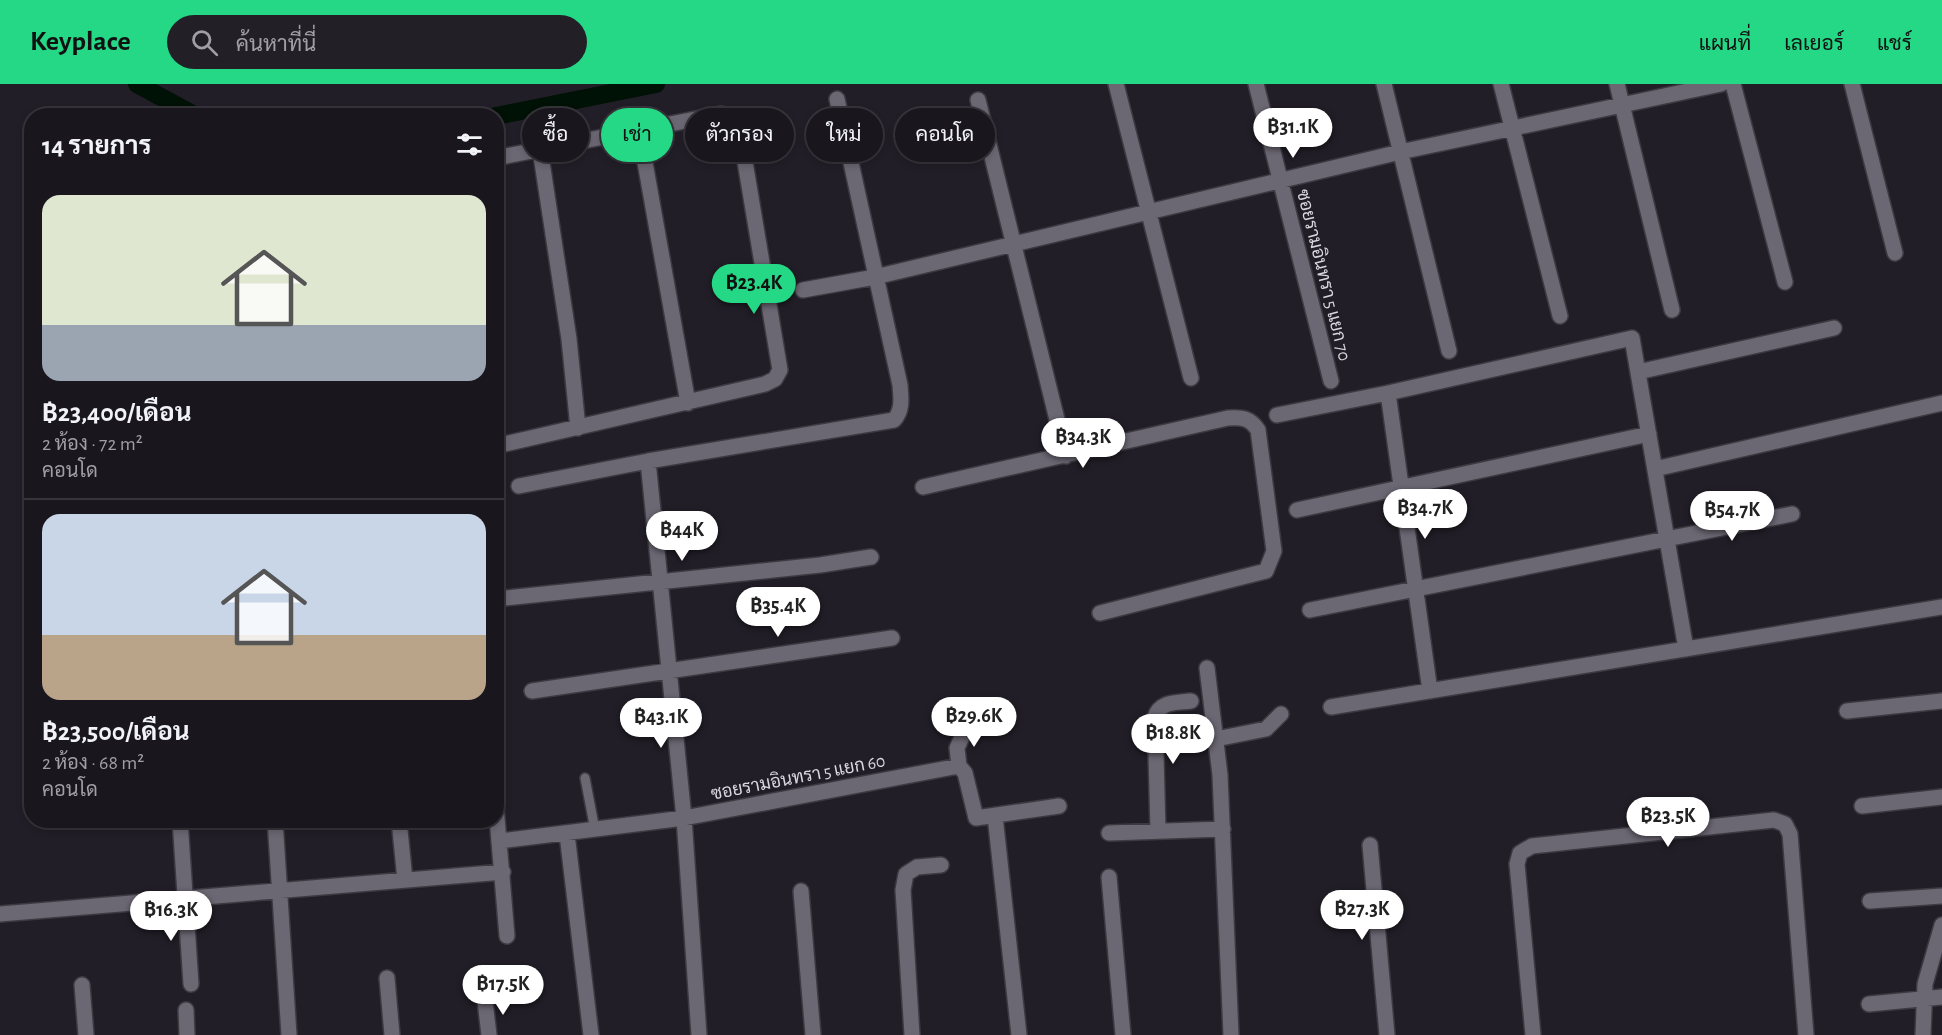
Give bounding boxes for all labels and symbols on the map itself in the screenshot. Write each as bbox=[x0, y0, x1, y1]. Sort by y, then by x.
pin: ฿31.1K bbox=[1244, 108, 1342, 159]
street label: ซอยรามอินทรา 5 แยก 70 bbox=[1293, 187, 1356, 363]
pin: ฿23.4K bbox=[705, 264, 803, 315]
pin: ฿34.3K bbox=[1034, 418, 1132, 469]
pin: ฿34.7K bbox=[1376, 489, 1474, 540]
pin: ฿54.7K bbox=[1683, 491, 1781, 542]
pin: ฿44K bbox=[646, 511, 718, 562]
pin: ฿35.4K bbox=[729, 587, 827, 638]
pin: ฿29.6K bbox=[925, 697, 1023, 748]
pin: ฿43.1K bbox=[612, 698, 710, 749]
pin: ฿18.8K bbox=[1124, 714, 1222, 765]
street label: ซอยรามอินทรา 5 แยก 60 bbox=[709, 749, 887, 804]
pin: ฿23.5K bbox=[1619, 797, 1717, 848]
pin: ฿27.3K bbox=[1313, 890, 1411, 941]
pin: ฿16.3K bbox=[122, 891, 220, 942]
pin: ฿17.5K bbox=[454, 965, 552, 1016]

